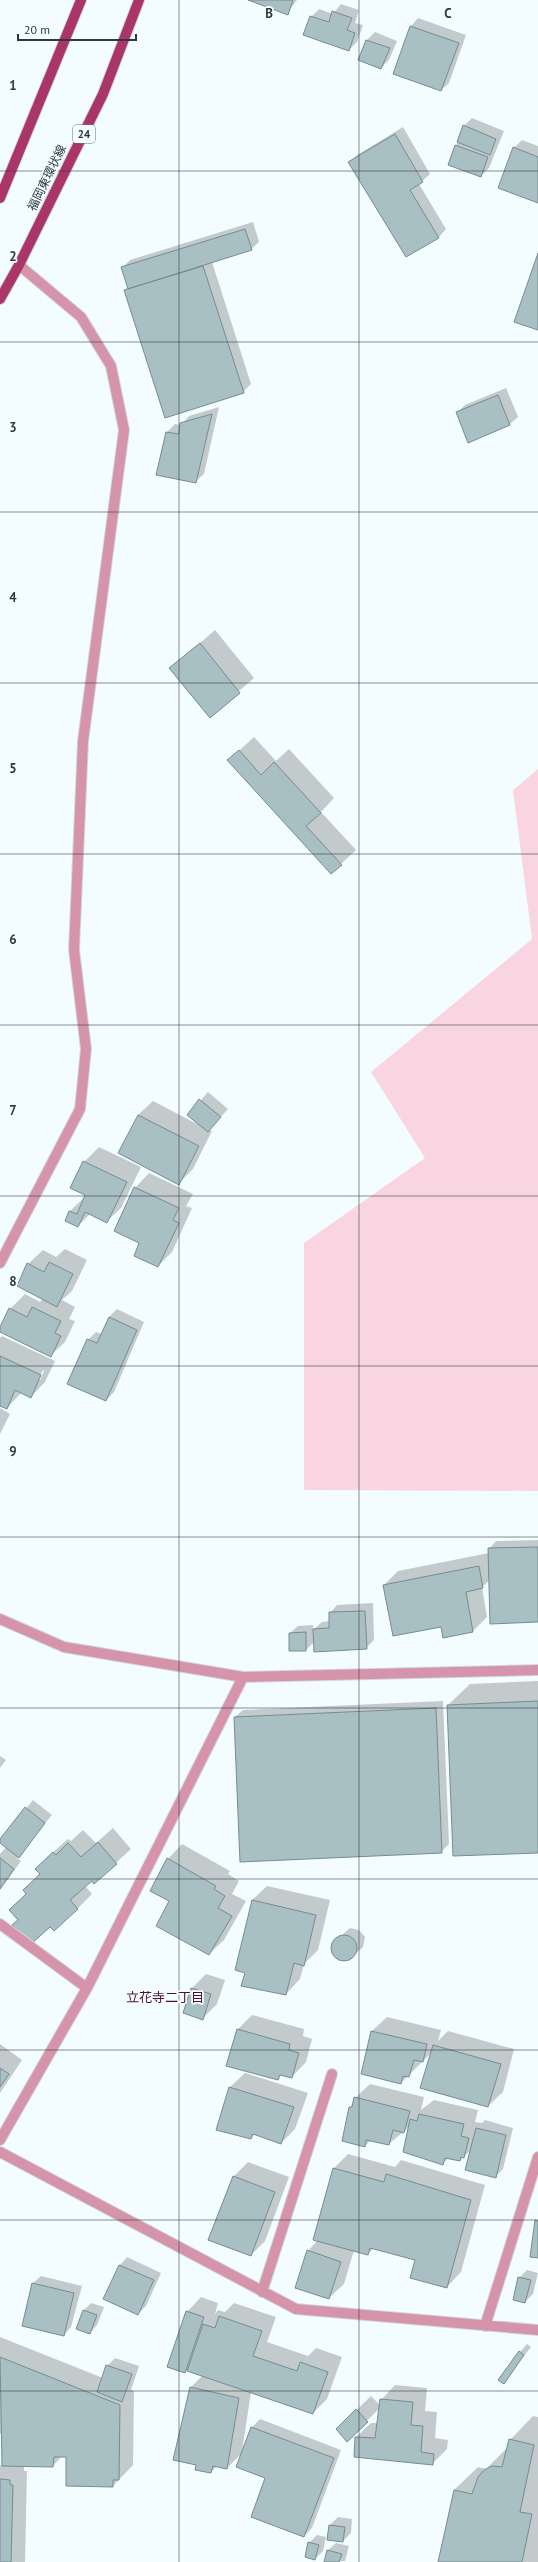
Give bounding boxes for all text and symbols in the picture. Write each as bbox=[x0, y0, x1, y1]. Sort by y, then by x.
text: B bbox=[265, 5, 273, 22]
text: C bbox=[444, 5, 452, 22]
scale bar bbox=[18, 16, 136, 42]
text: 20 m bbox=[24, 22, 50, 37]
text: 1 bbox=[9, 77, 17, 94]
road number: 24 bbox=[73, 125, 95, 143]
street label: 福岡東環状線 bbox=[24, 142, 69, 213]
text: 2 bbox=[9, 248, 17, 265]
text: 3 bbox=[9, 419, 17, 436]
text: 4 bbox=[9, 589, 17, 606]
text: 5 bbox=[9, 760, 17, 777]
text: 6 bbox=[9, 931, 17, 948]
text: 7 bbox=[9, 1102, 17, 1119]
text: 8 bbox=[9, 1273, 17, 1290]
text: 9 bbox=[9, 1443, 17, 1460]
district label: 立花寺二丁目 bbox=[126, 1989, 204, 2006]

